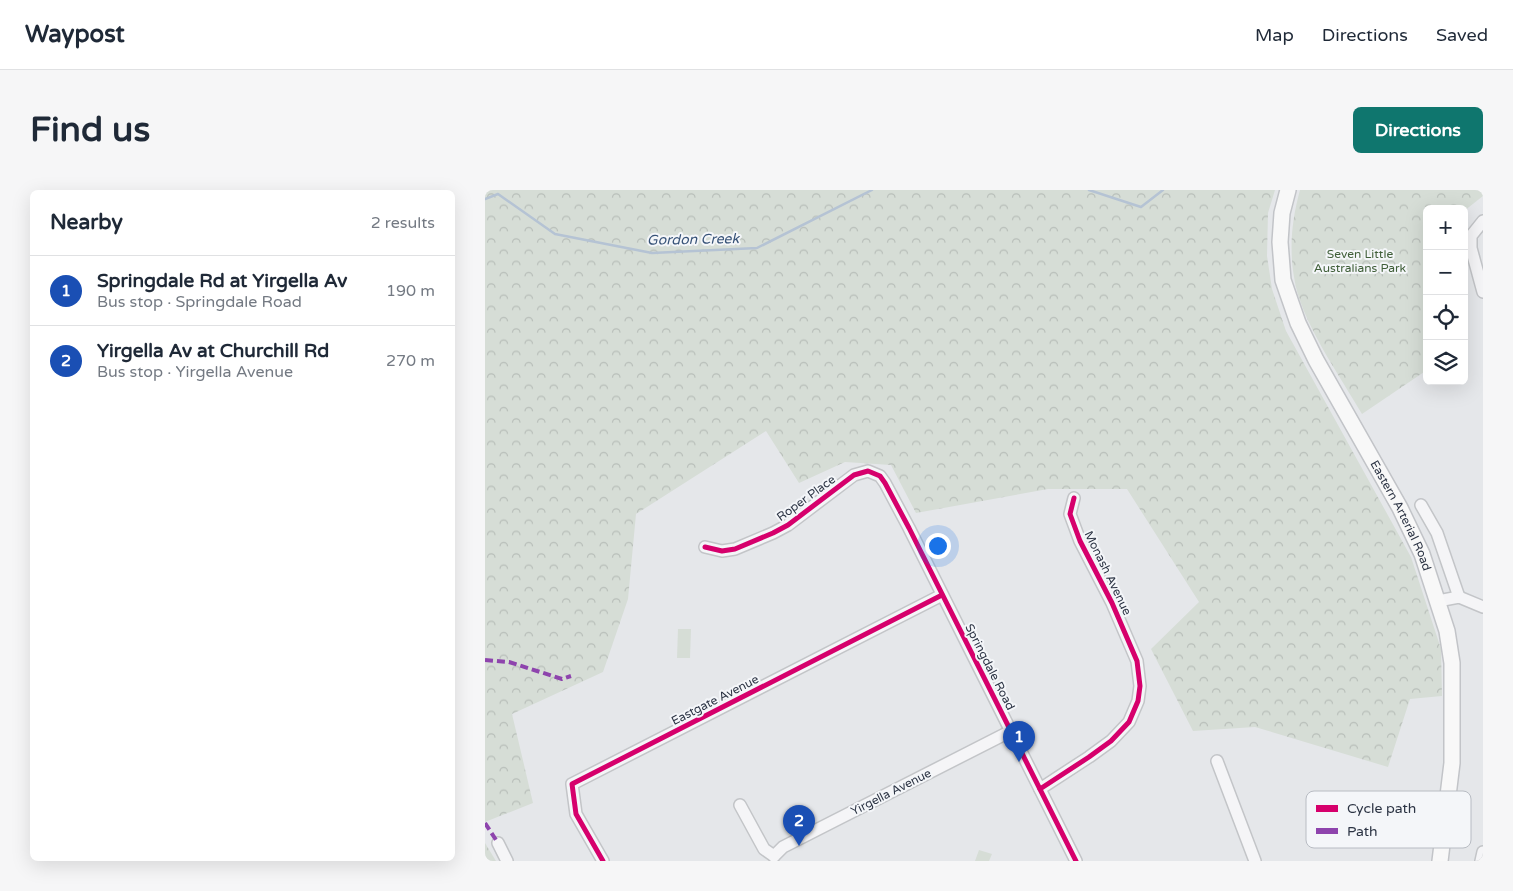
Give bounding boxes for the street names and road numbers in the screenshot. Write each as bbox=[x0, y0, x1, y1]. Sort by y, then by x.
street label: Eastern Arterial Road bbox=[1367, 458, 1434, 572]
street label: Roper Place bbox=[774, 472, 838, 524]
street label: Monash Avenue bbox=[1082, 529, 1135, 618]
street label: Springdale Road bbox=[962, 622, 1018, 712]
street label: Eastgate Avenue bbox=[669, 672, 761, 728]
street label: Yirgella Avenue bbox=[849, 766, 934, 818]

